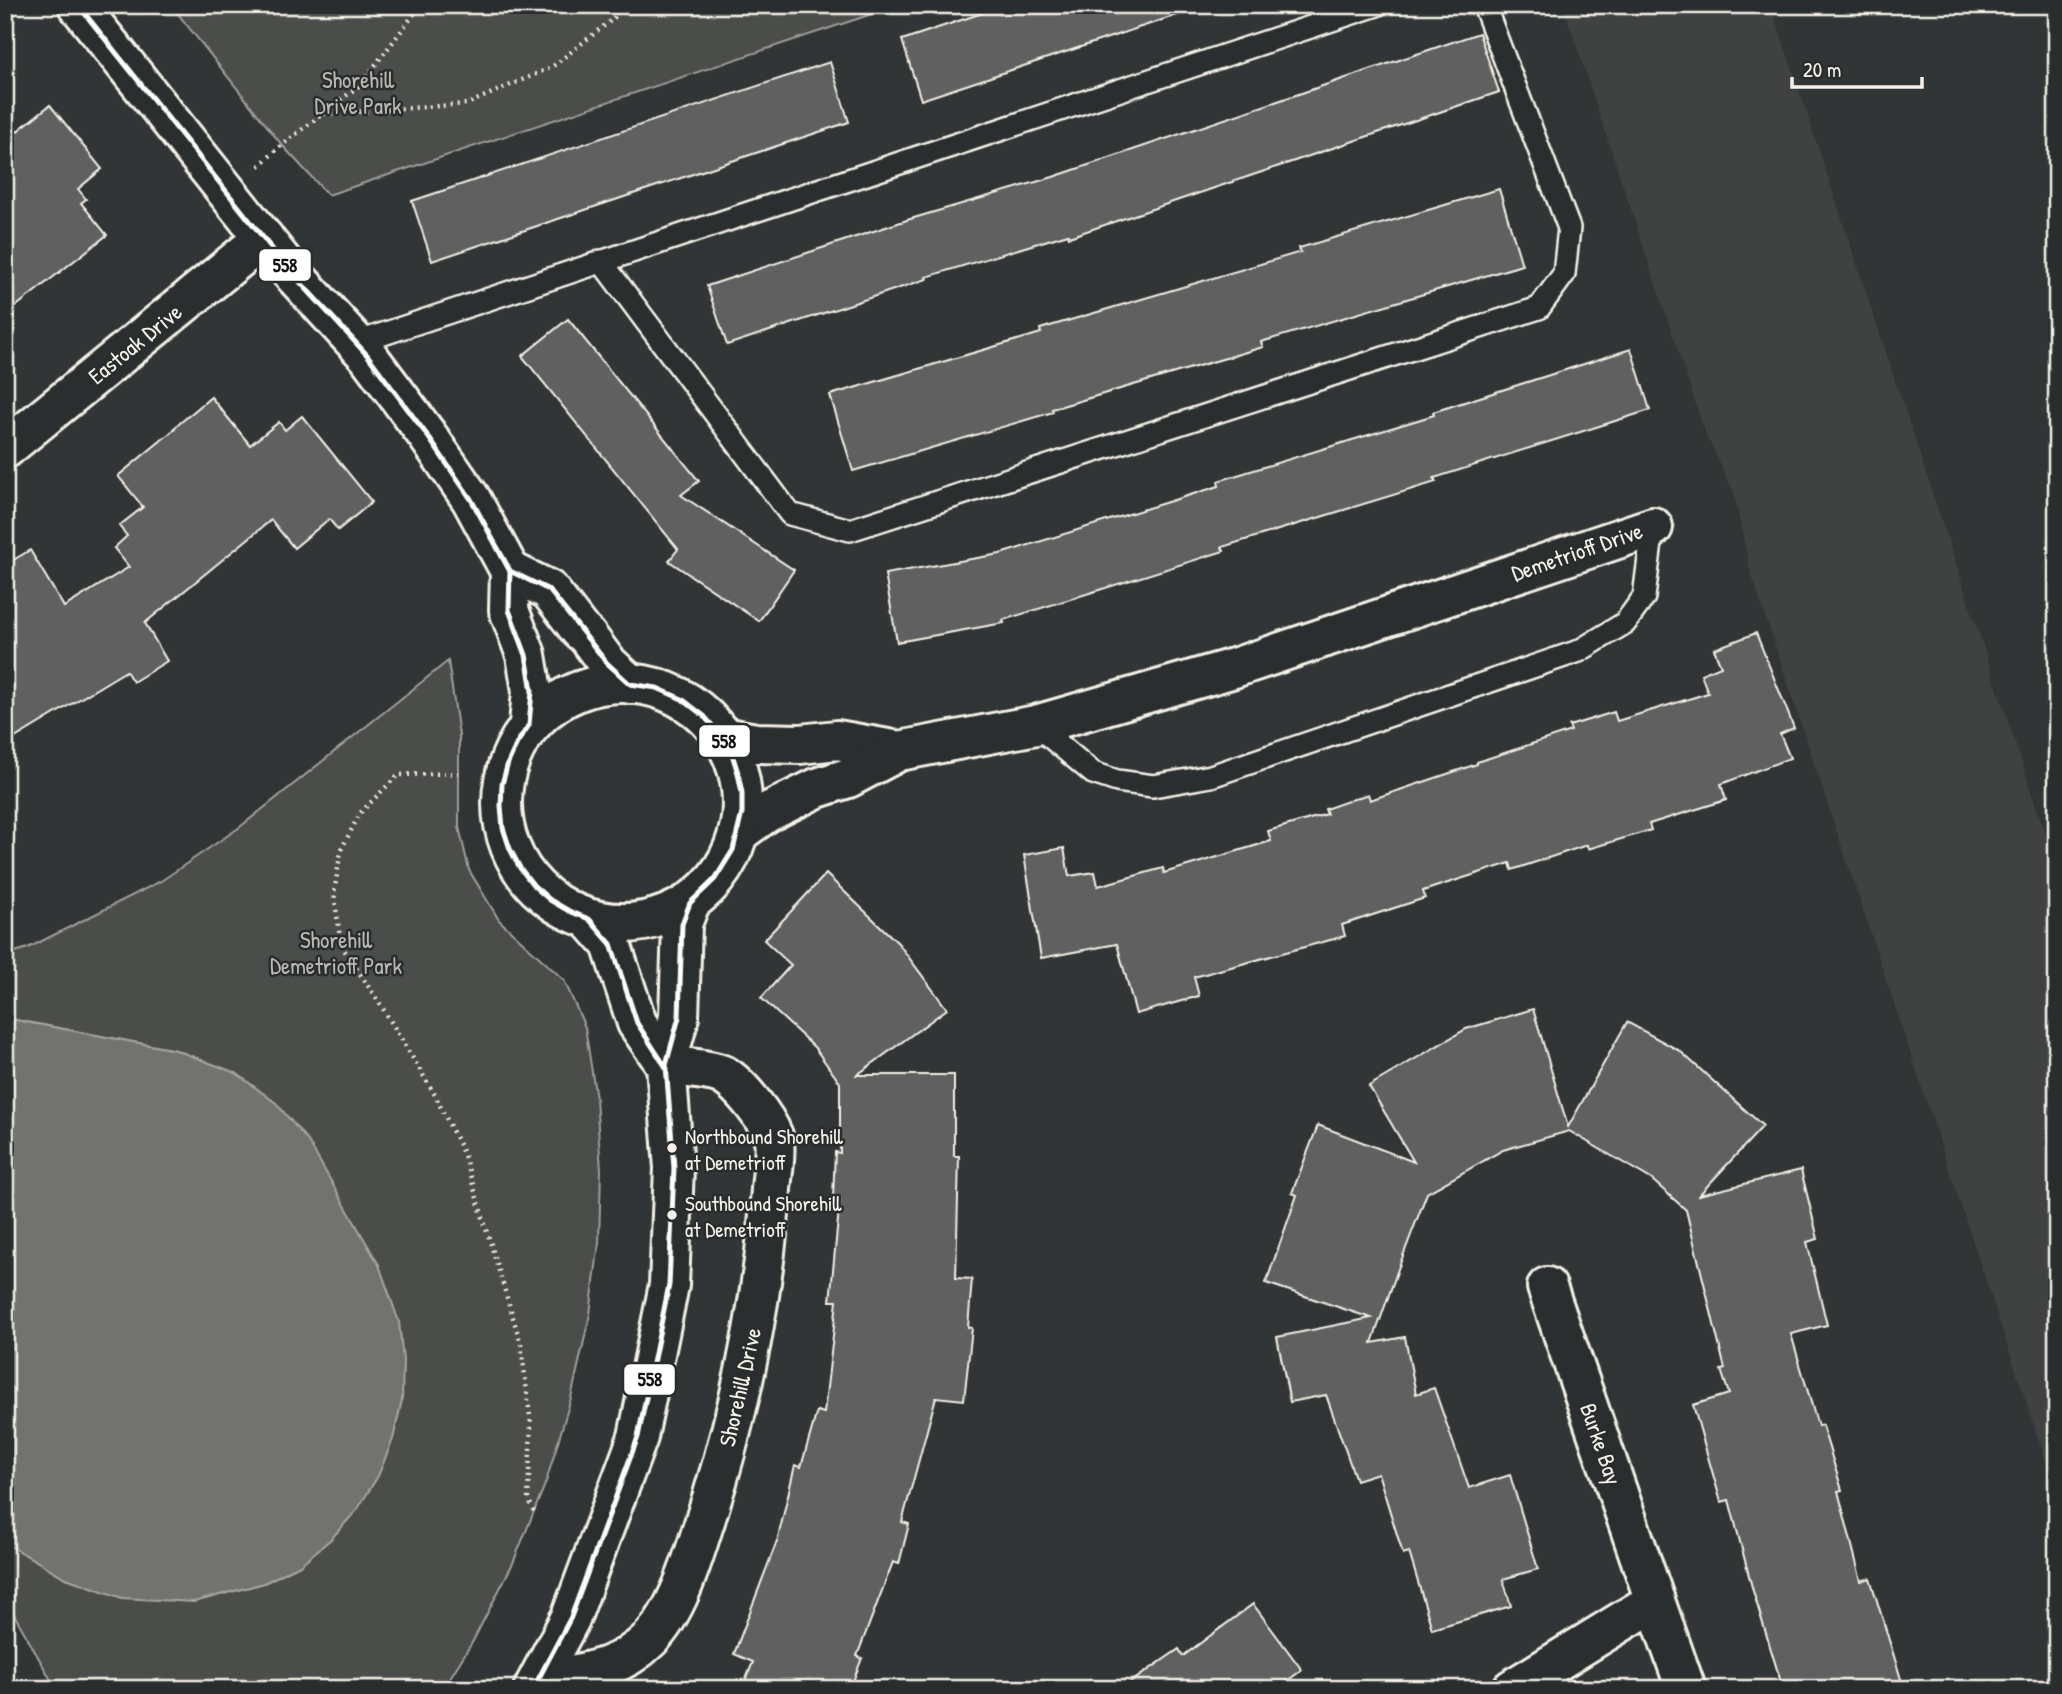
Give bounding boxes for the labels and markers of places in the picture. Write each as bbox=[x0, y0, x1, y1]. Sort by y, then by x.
place label: Northbound Shorehill at Demetrioff bbox=[685, 1122, 844, 1177]
marker: Northbound Shorehill at Demetrioff bbox=[665, 1141, 679, 1155]
place label: Southbound Shorehill at Demetrioff bbox=[685, 1189, 842, 1244]
marker: Southbound Shorehill at Demetrioff bbox=[665, 1208, 679, 1222]

